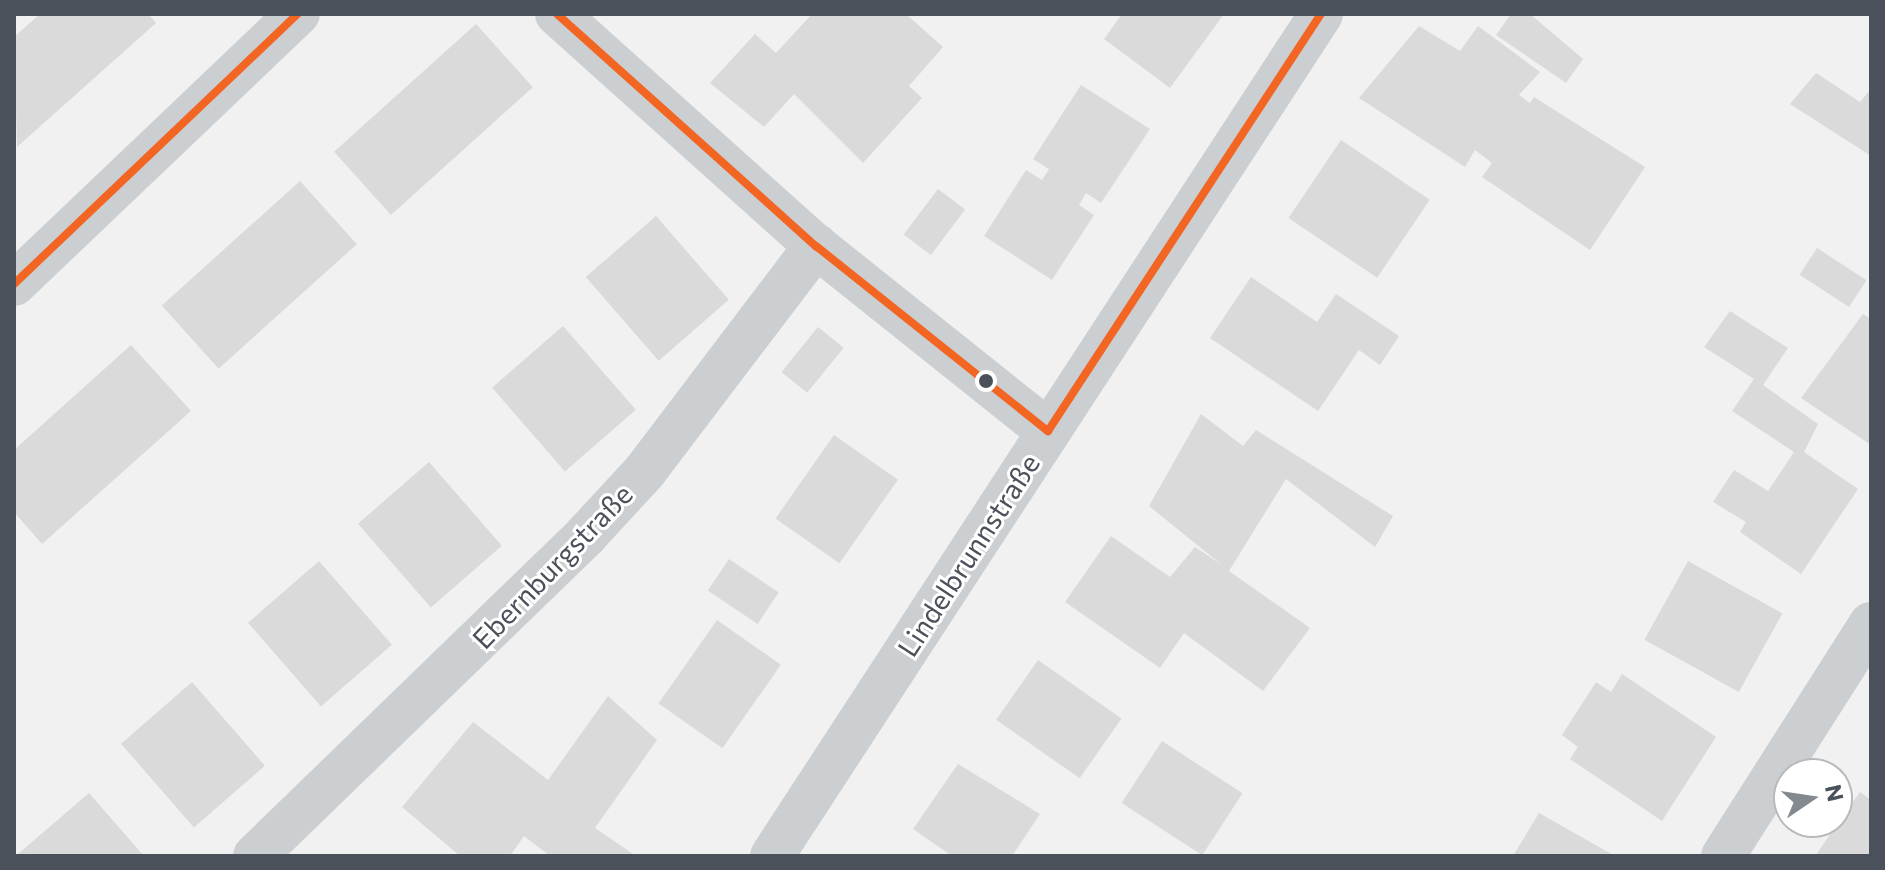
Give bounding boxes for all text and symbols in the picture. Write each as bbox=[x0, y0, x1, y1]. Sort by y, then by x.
unlabelled marker bbox=[978, 373, 994, 389]
street label: Lindelbrunnstraße bbox=[890, 448, 1046, 662]
street label: Ebernburgstraße bbox=[465, 477, 639, 655]
north arrow bbox=[1773, 758, 1853, 838]
text: N bbox=[1820, 782, 1850, 804]

